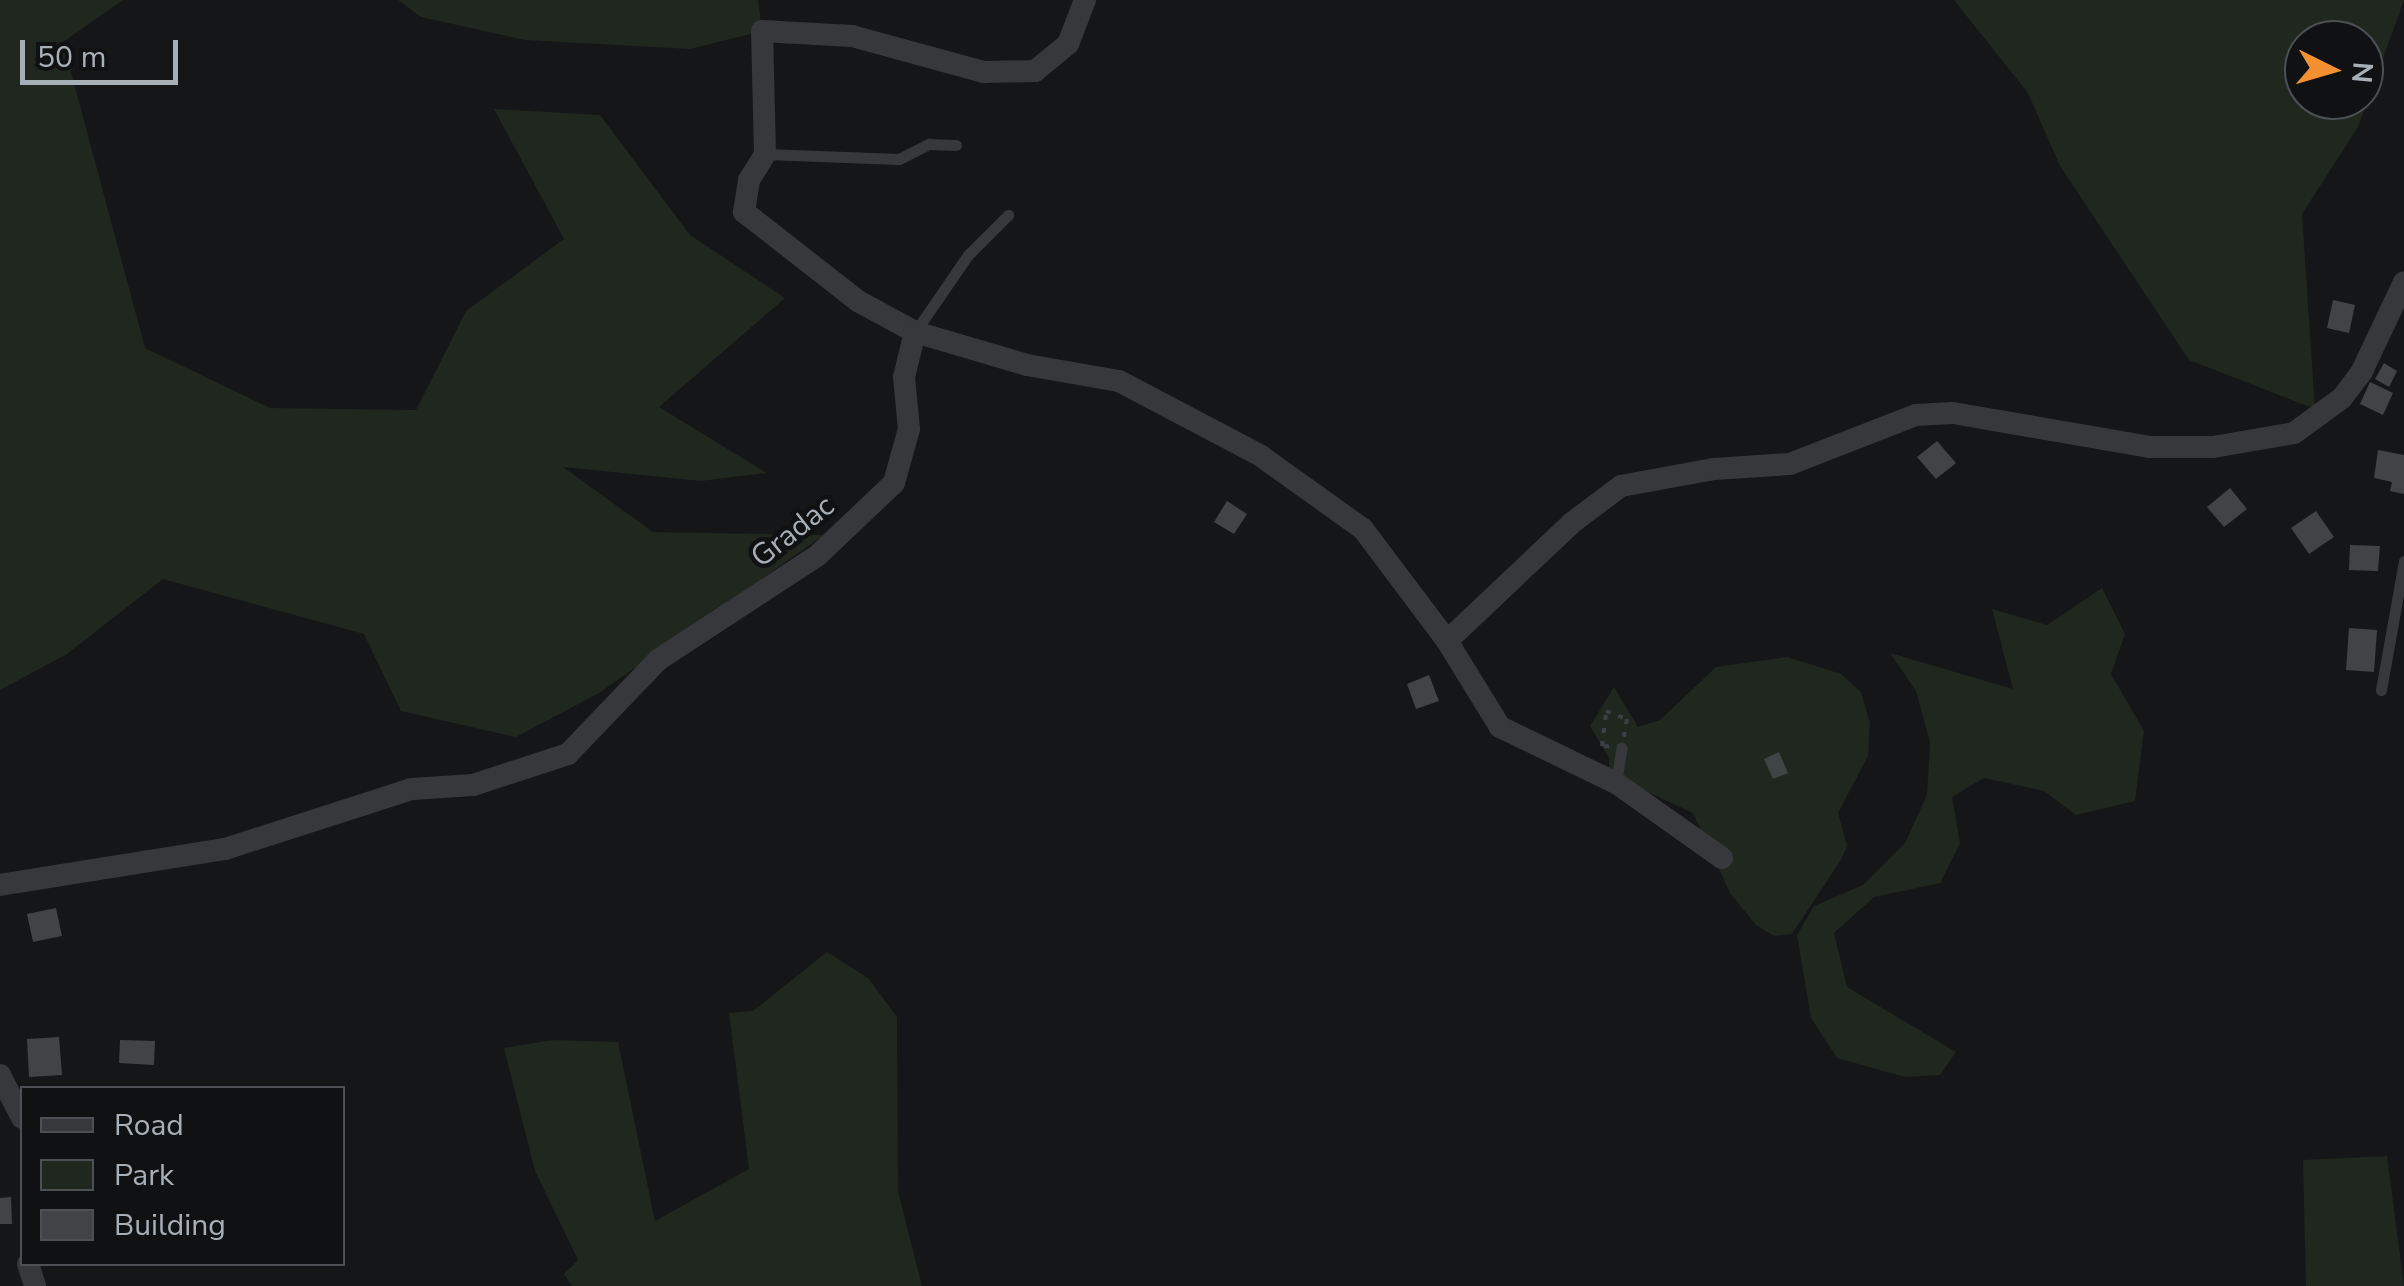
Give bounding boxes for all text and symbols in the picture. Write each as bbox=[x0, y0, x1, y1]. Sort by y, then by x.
scale bar bbox=[25, 20, 182, 82]
north arrow bbox=[2284, 20, 2384, 120]
text: 50 m bbox=[37, 37, 106, 78]
text: N bbox=[2342, 60, 2382, 85]
street label: Gradac bbox=[744, 488, 842, 576]
legend bbox=[20, 1086, 345, 1266]
text: Road bbox=[114, 1105, 184, 1146]
text: Park bbox=[114, 1155, 174, 1196]
text: Building bbox=[114, 1205, 226, 1246]

